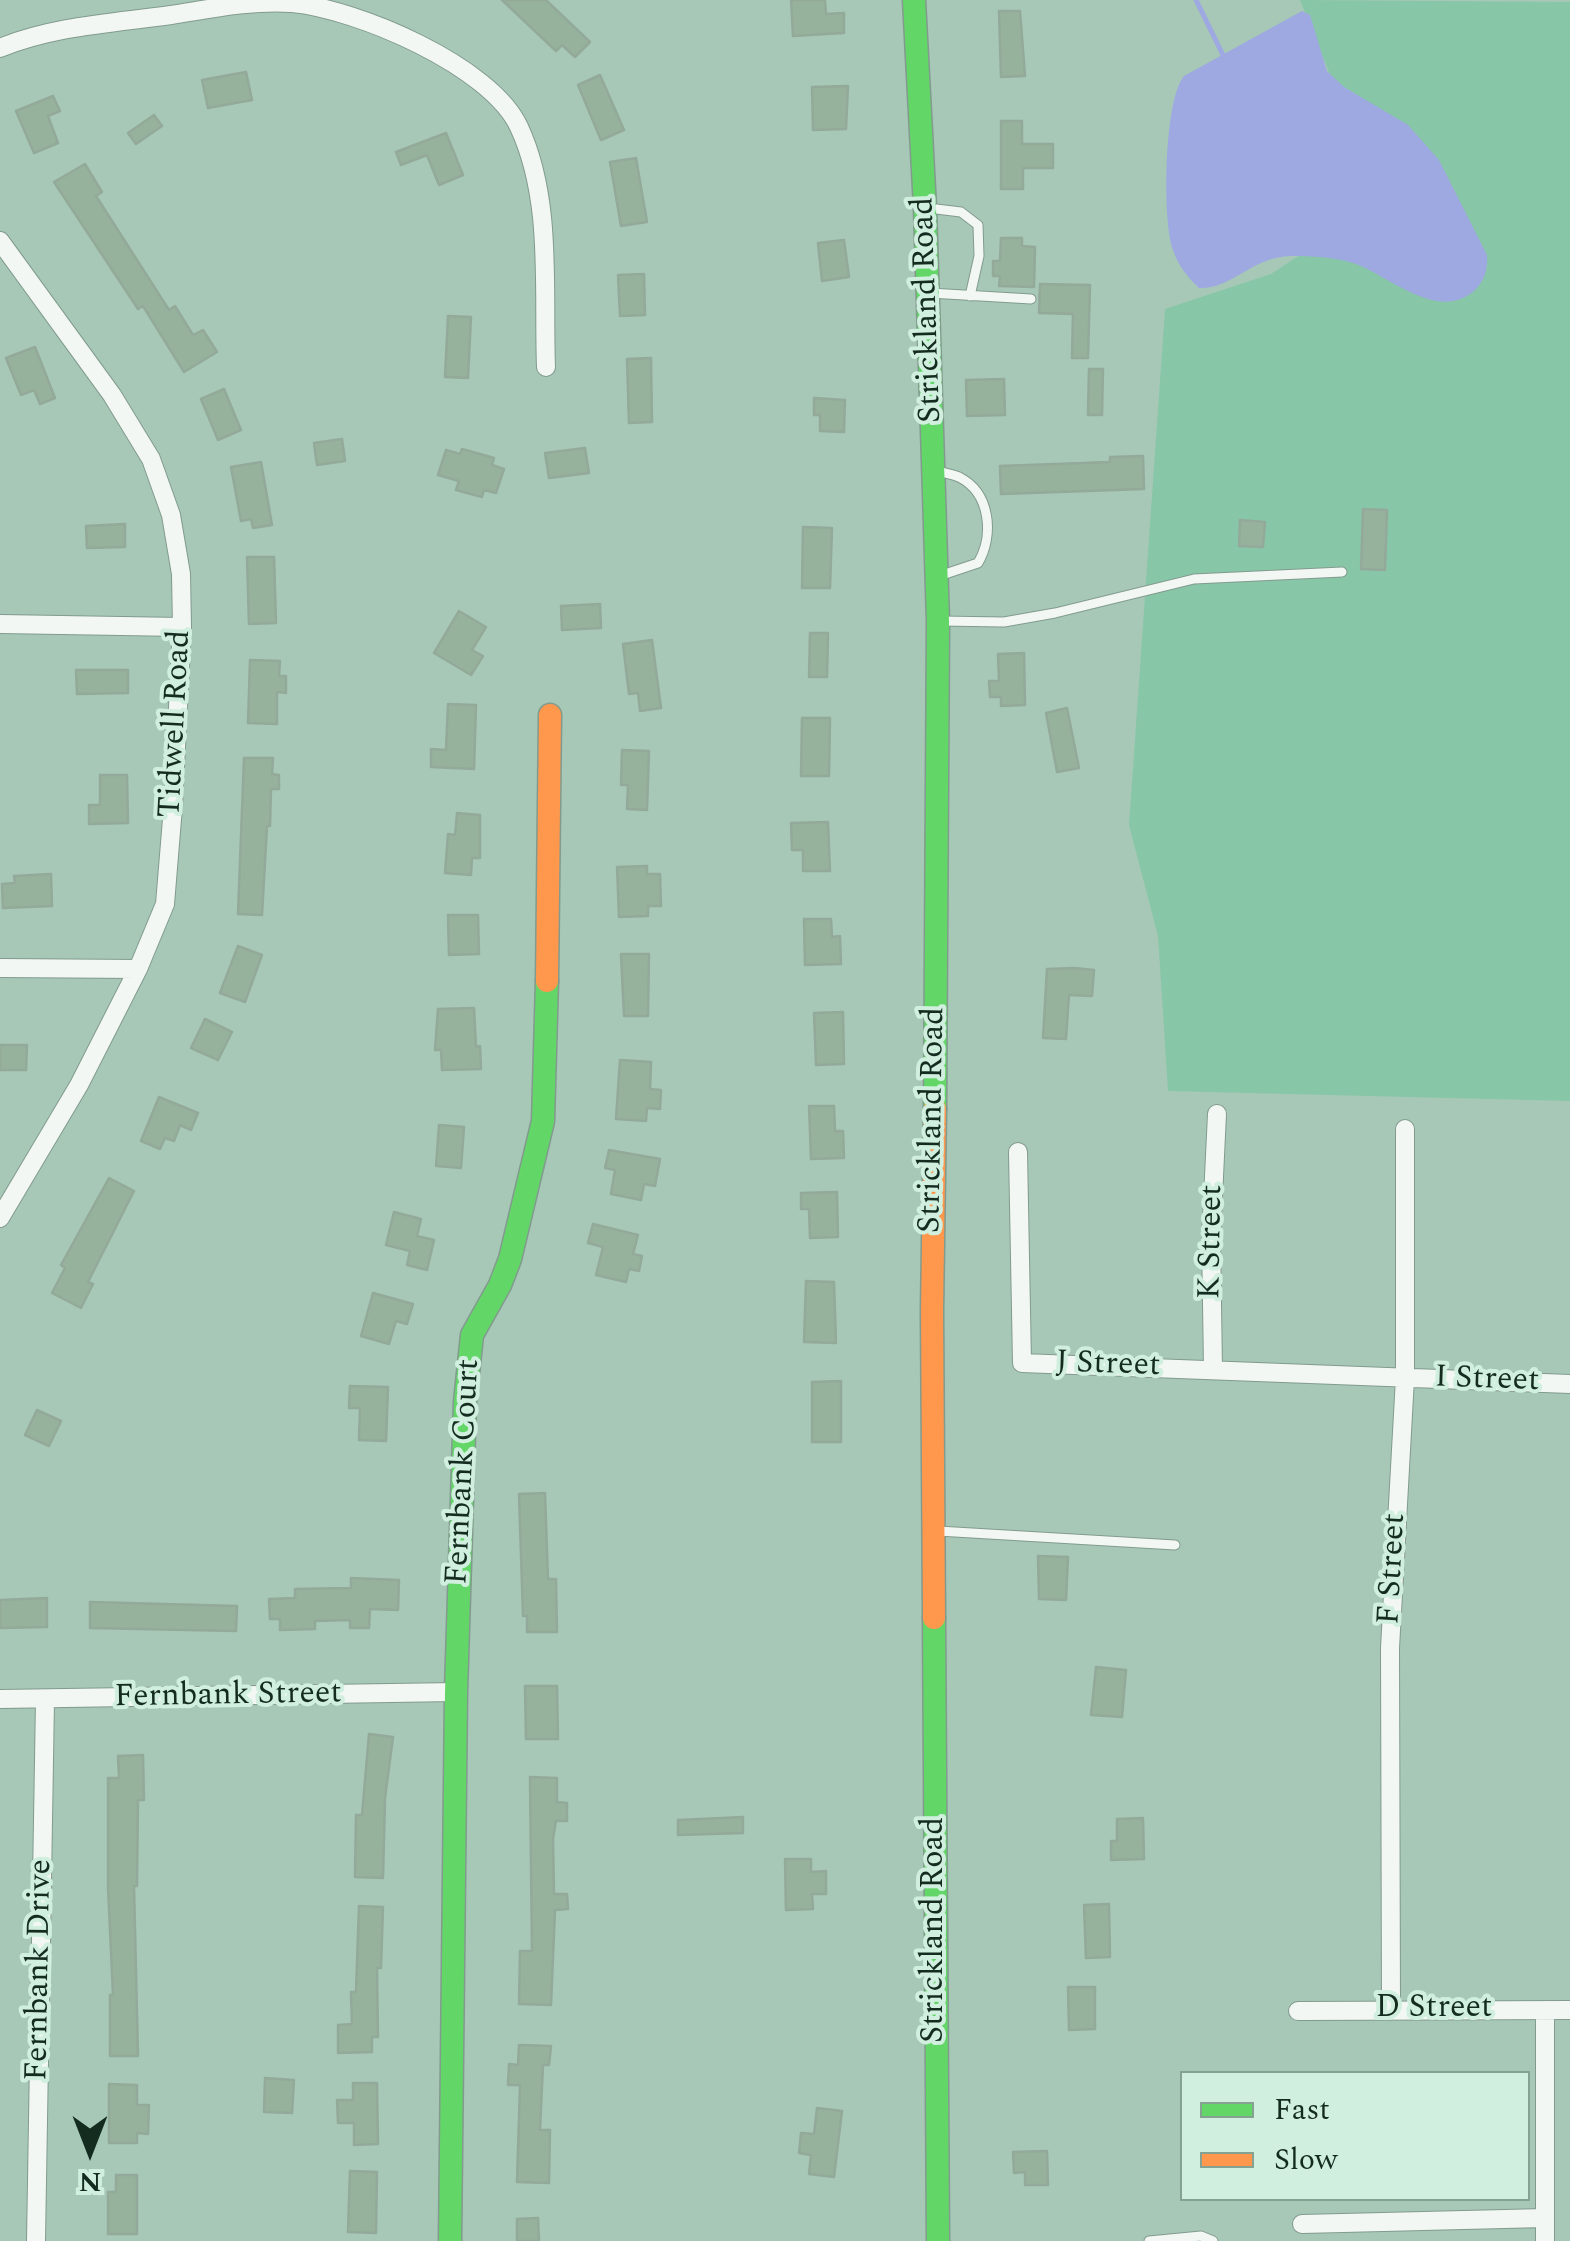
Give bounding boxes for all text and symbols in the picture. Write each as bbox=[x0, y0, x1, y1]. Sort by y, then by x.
street label: Strickland Road bbox=[906, 196, 952, 424]
street label: Tidwell Road bbox=[153, 629, 201, 819]
street label: Strickland Road bbox=[913, 1007, 955, 1233]
street label: K Street bbox=[1193, 1184, 1233, 1300]
street label: J Street bbox=[1055, 1345, 1161, 1387]
street label: Fernbank Court bbox=[440, 1358, 490, 1586]
street label: I Street bbox=[1434, 1360, 1540, 1402]
street label: F Street bbox=[1372, 1512, 1416, 1626]
street label: Fernbank Street bbox=[114, 1676, 342, 1718]
street label: Strickland Road bbox=[917, 1817, 955, 2043]
street label: Fernbank Drive bbox=[20, 1859, 62, 2081]
street label: D Street bbox=[1376, 1991, 1492, 2029]
legend bbox=[1180, 2071, 1530, 2201]
text: Fast bbox=[1274, 2087, 1330, 2133]
north arrow bbox=[40, 2101, 140, 2201]
text: Slow bbox=[1274, 2137, 1338, 2183]
text: N bbox=[79, 2160, 101, 2203]

